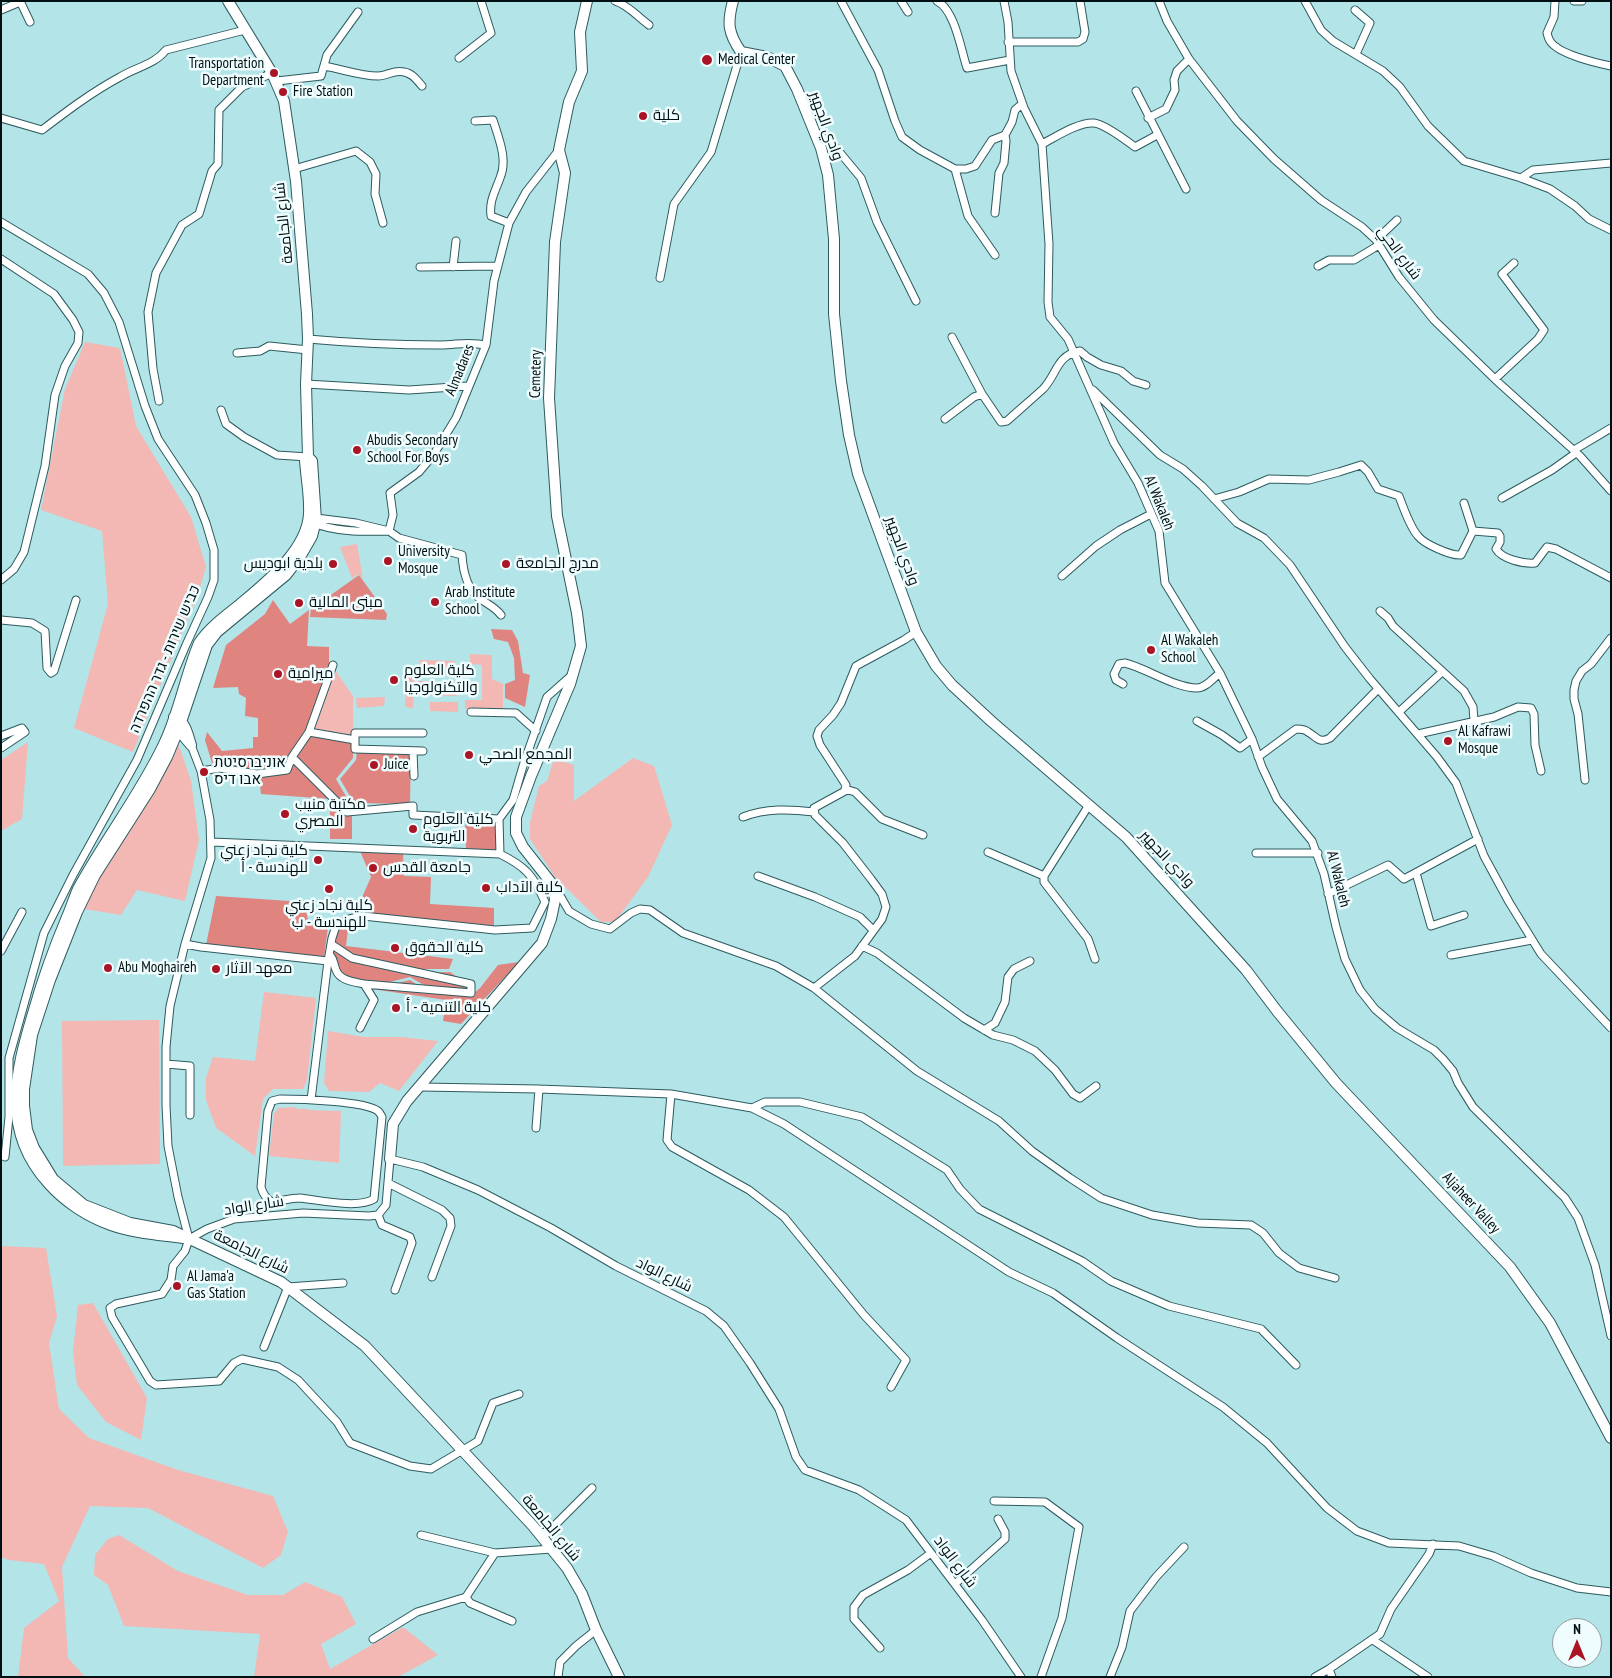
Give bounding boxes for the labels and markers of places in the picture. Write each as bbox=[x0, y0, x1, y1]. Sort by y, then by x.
place label: Medical Center bbox=[718, 51, 795, 69]
marker: Medical Center bbox=[700, 53, 714, 67]
place label: Transportation Department bbox=[189, 55, 264, 90]
marker: Transportation Department bbox=[268, 67, 280, 79]
place label: Fire Station bbox=[293, 83, 353, 101]
marker: Fire Station bbox=[277, 86, 289, 98]
place label: كلية bbox=[653, 107, 680, 125]
marker: كلية bbox=[637, 110, 649, 122]
place label: Abudis Secondary School For Boys bbox=[367, 432, 458, 467]
marker: Abudis Secondary School For Boys bbox=[351, 444, 363, 456]
place label: University Mosque bbox=[398, 543, 450, 578]
place label: بلدية ابوديس bbox=[244, 555, 323, 573]
marker: University Mosque bbox=[382, 555, 394, 567]
place label: مدرج الجامعة bbox=[516, 555, 599, 573]
marker: بلدية ابوديس bbox=[327, 558, 339, 570]
marker: مدرج الجامعة bbox=[500, 558, 512, 570]
place label: Arab Institute School bbox=[445, 584, 515, 619]
place label: مبنى المالية bbox=[309, 594, 383, 612]
marker: Arab Institute School bbox=[429, 596, 441, 608]
marker: مبنى المالية bbox=[293, 597, 305, 609]
place label: Al Wakaleh School bbox=[1161, 632, 1218, 667]
marker: Al Wakaleh School bbox=[1145, 644, 1157, 656]
place label: كلية العلوم والتكنولوجيا bbox=[404, 662, 478, 697]
place label: ميرامية bbox=[288, 665, 333, 683]
marker: ميرامية bbox=[272, 668, 284, 680]
marker: كلية العلوم والتكنولوجيا bbox=[388, 674, 400, 686]
place label: Al Kafrawi Mosque bbox=[1458, 723, 1511, 758]
marker: Al Kafrawi Mosque bbox=[1442, 735, 1454, 747]
place label: المجمع الصحي bbox=[479, 746, 572, 764]
marker: المجمع الصحي bbox=[463, 749, 475, 761]
place label: אוניברסיטת אבו דיס bbox=[214, 754, 286, 789]
place label: Juice bbox=[384, 756, 409, 774]
marker: Juice bbox=[368, 759, 380, 771]
marker: אוניברסיטת אבו דיס bbox=[198, 766, 210, 778]
place label: مكتبة منيب المصري bbox=[295, 796, 366, 831]
marker: مكتبة منيب المصري bbox=[279, 808, 291, 820]
place label: كلية العلوم التربوية bbox=[423, 811, 494, 846]
marker: كلية العلوم التربوية bbox=[407, 823, 419, 835]
place label: كلية نجاد زعني للهندسة - أ bbox=[220, 842, 308, 877]
marker: كلية نجاد زعني للهندسة - أ bbox=[312, 854, 324, 866]
place label: جامعة القدس bbox=[383, 859, 471, 877]
marker: جامعة القدس bbox=[367, 862, 379, 874]
place label: كلية الآداب bbox=[496, 879, 563, 897]
marker: كلية الآداب bbox=[480, 882, 492, 894]
marker: كلية نجاد زعني للهندسة - ب bbox=[323, 883, 335, 895]
place label: كلية نجاد زعني للهندسة - ب bbox=[285, 897, 373, 932]
place label: كلية الحقوق bbox=[405, 939, 484, 957]
marker: كلية الحقوق bbox=[389, 942, 401, 954]
place label: Abu Moghaireh bbox=[118, 959, 197, 977]
place label: معهد الآثار bbox=[226, 960, 292, 978]
marker: Abu Moghaireh bbox=[102, 962, 114, 974]
marker: معهد الآثار bbox=[210, 963, 222, 975]
place label: كلية التنمية - أ bbox=[406, 999, 491, 1017]
marker: كلية التنمية - أ bbox=[390, 1002, 402, 1014]
place label: Al Jama'a Gas Station bbox=[187, 1268, 246, 1303]
marker: Al Jama'a Gas Station bbox=[171, 1280, 183, 1292]

